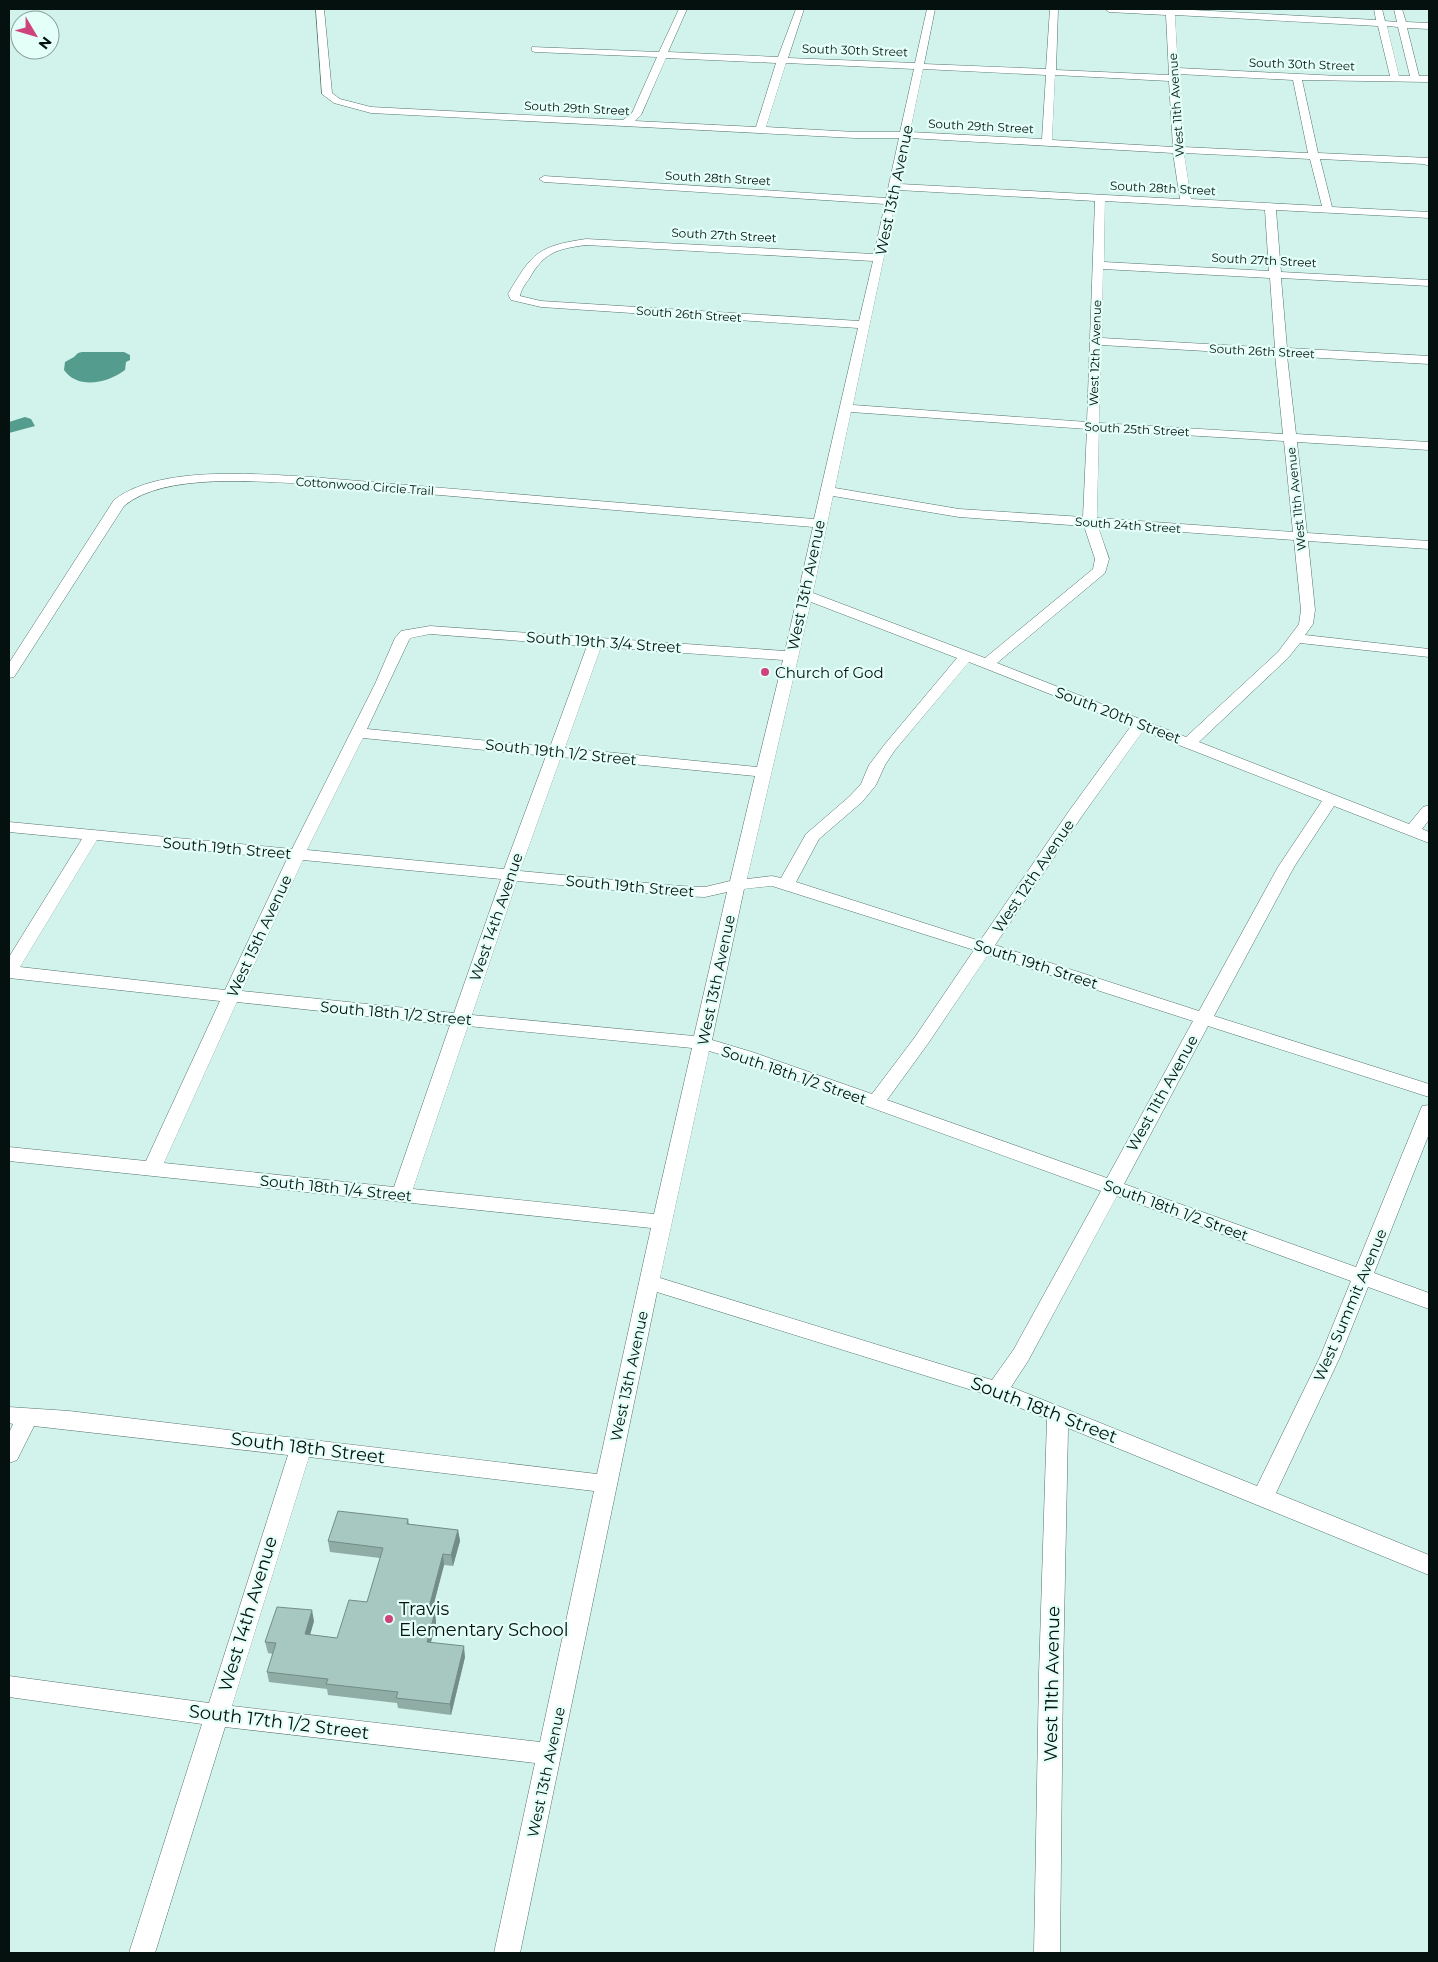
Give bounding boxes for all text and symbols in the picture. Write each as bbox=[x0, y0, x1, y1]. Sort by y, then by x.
north arrow bbox=[10, 10, 60, 60]
text: N bbox=[35, 33, 56, 53]
street label: South 30th Street bbox=[802, 41, 909, 59]
street label: West 11th Avenue bbox=[1165, 53, 1187, 157]
street label: South 30th Street bbox=[1249, 55, 1356, 73]
street label: South 29th Street bbox=[524, 98, 630, 118]
street label: South 29th Street bbox=[928, 116, 1034, 136]
street label: West 13th Avenue bbox=[871, 123, 917, 257]
street label: South 28th Street bbox=[665, 168, 771, 188]
street label: South 28th Street bbox=[1110, 178, 1216, 198]
street label: South 27th Street bbox=[671, 225, 777, 245]
street label: South 27th Street bbox=[1211, 250, 1317, 270]
street label: West 12th Avenue bbox=[1086, 300, 1104, 406]
street label: South 26th Street bbox=[636, 303, 742, 325]
street label: South 26th Street bbox=[1209, 341, 1315, 361]
street label: South 25th Street bbox=[1084, 419, 1190, 439]
street label: West 11th Avenue bbox=[1283, 447, 1309, 551]
street label: Cottonwood Circle Trail bbox=[295, 474, 435, 498]
street label: South 24th Street bbox=[1075, 514, 1182, 536]
street label: West 13th Avenue bbox=[783, 518, 829, 652]
street label: South 19th 3/4 Street bbox=[526, 627, 682, 657]
place label: Church of God bbox=[775, 663, 884, 682]
marker: Church of God bbox=[759, 666, 771, 678]
street label: South 20th Street bbox=[1053, 682, 1183, 748]
street label: South 19th 1/2 Street bbox=[484, 735, 638, 769]
street label: West 12th Avenue bbox=[988, 816, 1078, 936]
street label: South 19th Street bbox=[162, 833, 292, 863]
street label: West 14th Avenue bbox=[465, 850, 527, 984]
street label: South 19th Street bbox=[565, 871, 695, 901]
street label: West 15th Avenue bbox=[222, 872, 296, 1000]
street label: West 13th Avenue bbox=[693, 913, 739, 1047]
street label: South 19th Street bbox=[972, 935, 1100, 993]
street label: South 18th 1/2 Street bbox=[319, 997, 473, 1029]
street label: West 11th Avenue bbox=[1122, 1032, 1202, 1154]
street label: South 18th 1/2 Street bbox=[719, 1041, 869, 1109]
street label: South 18th 1/4 Street bbox=[259, 1171, 413, 1205]
street label: South 18th 1/2 Street bbox=[1101, 1175, 1251, 1245]
street label: West Summit Avenue bbox=[1309, 1226, 1391, 1384]
street label: West 13th Avenue bbox=[606, 1309, 652, 1443]
street label: South 18th Street bbox=[968, 1372, 1120, 1448]
street label: South 18th Street bbox=[230, 1428, 386, 1468]
street label: West 14th Avenue bbox=[214, 1534, 282, 1694]
place label: Travis Elementary School bbox=[399, 1598, 569, 1641]
street label: West 11th Avenue bbox=[1040, 1606, 1064, 1762]
marker: Travis Elementary School bbox=[383, 1613, 395, 1625]
street label: South 17th 1/2 Street bbox=[188, 1700, 370, 1744]
street label: West 13th Avenue bbox=[523, 1705, 569, 1839]

